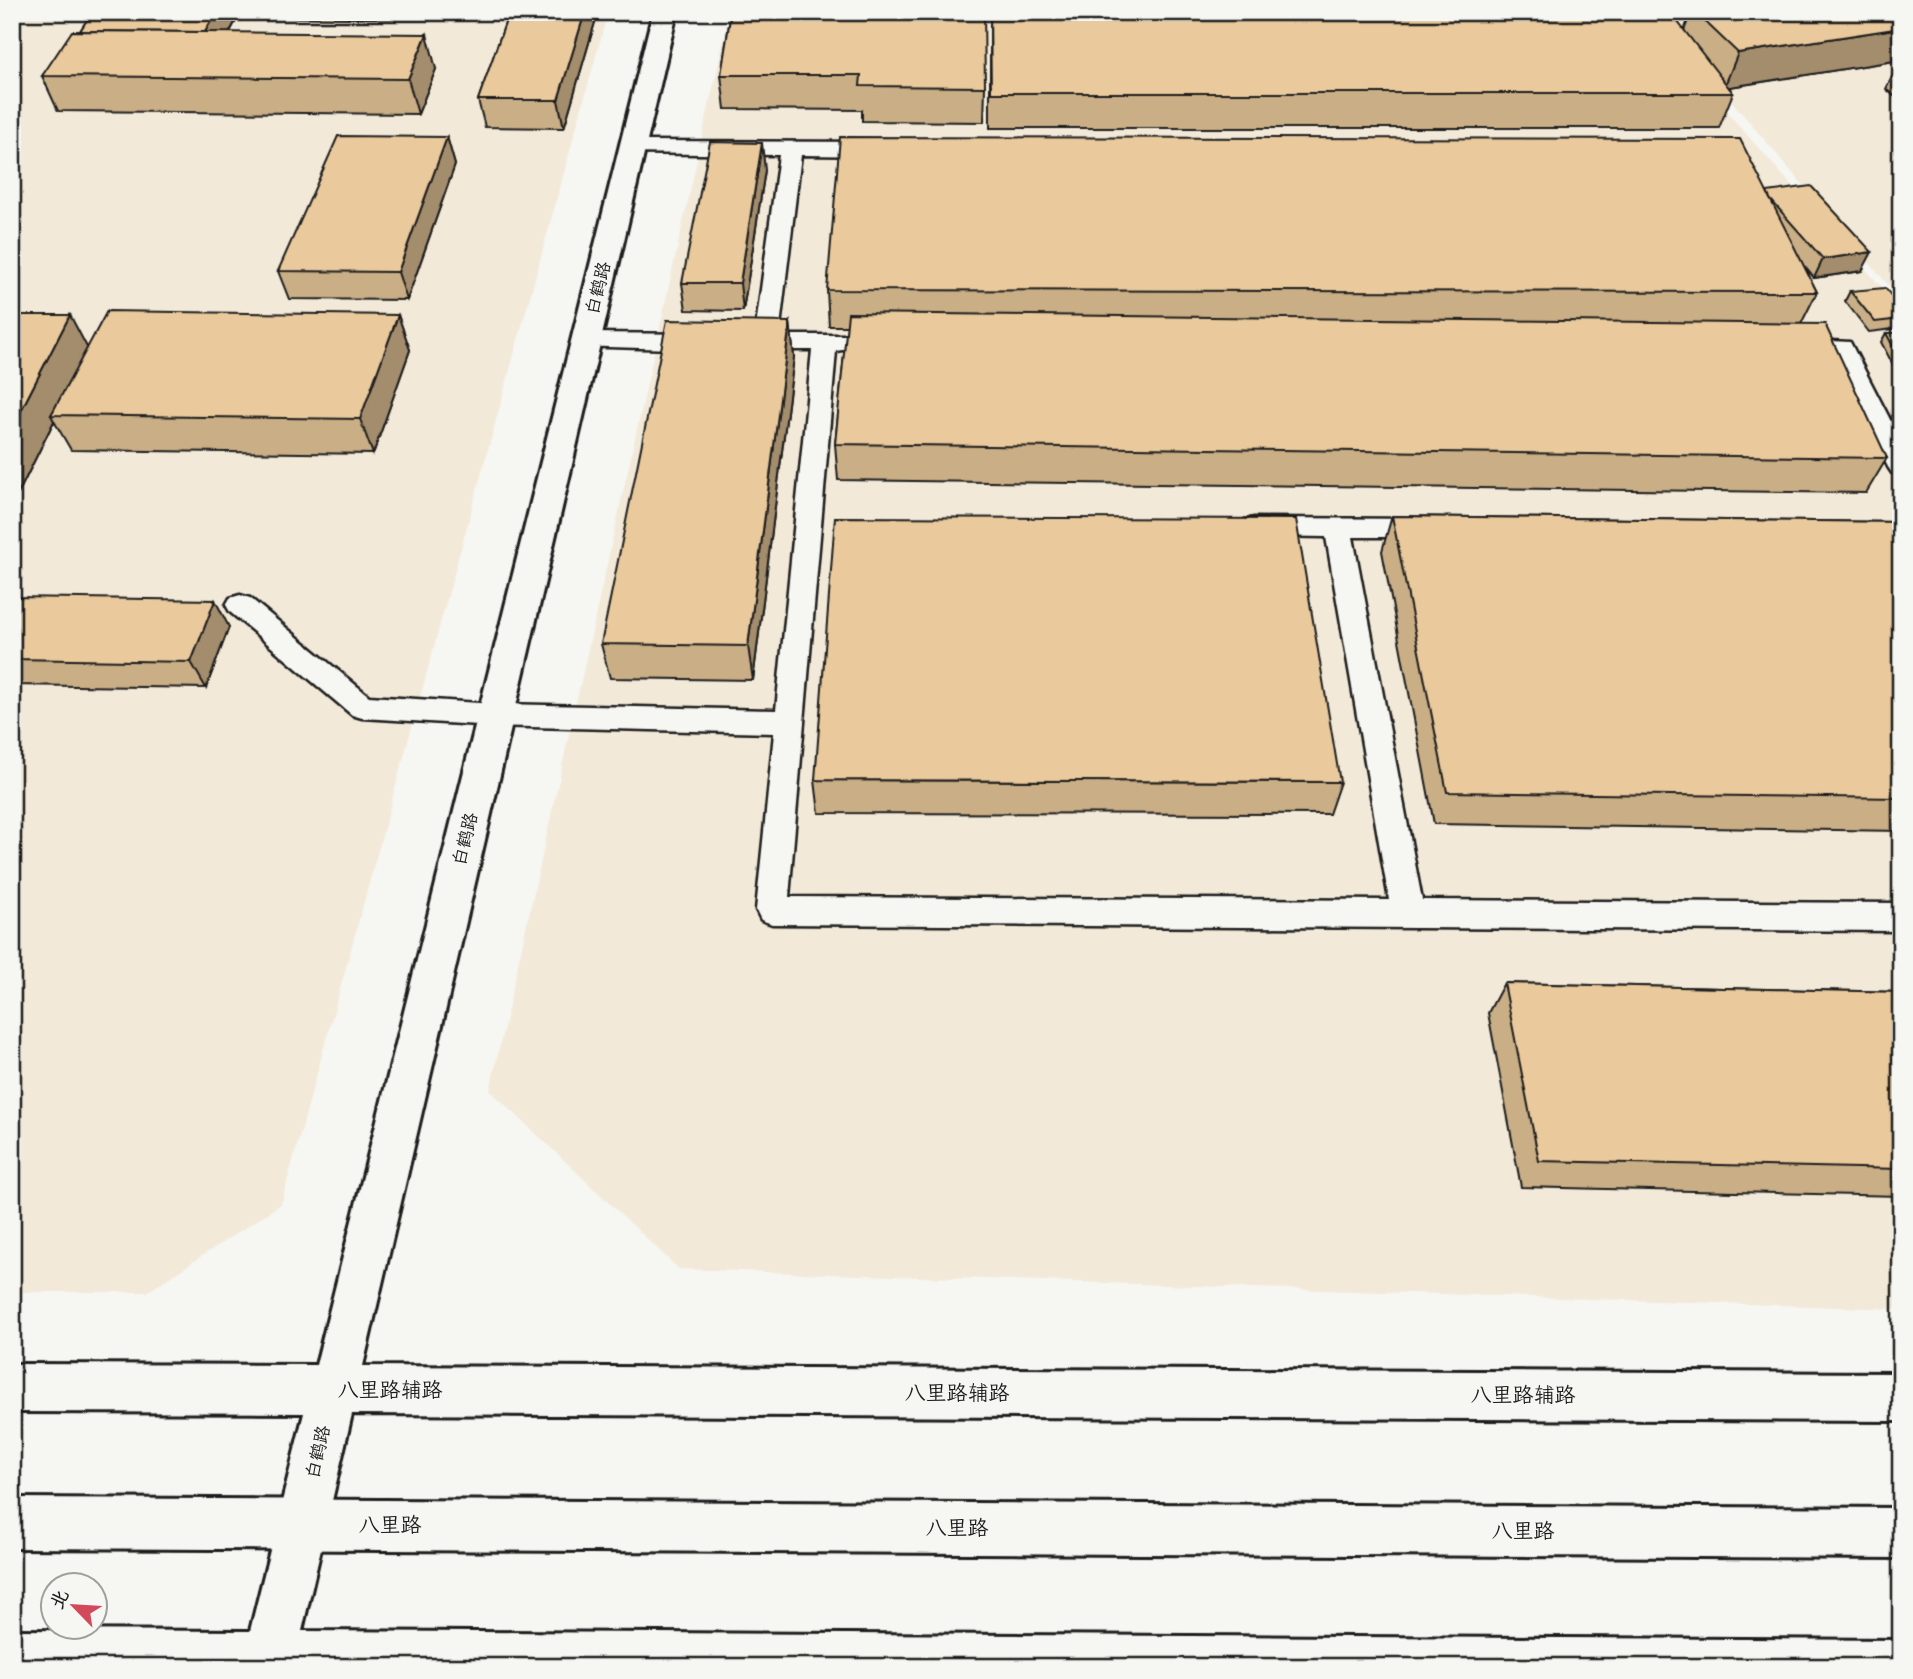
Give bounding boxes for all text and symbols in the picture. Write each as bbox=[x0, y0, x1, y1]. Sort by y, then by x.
street label: 白鹤路 bbox=[580, 259, 616, 317]
street label: 白鹤路 bbox=[447, 810, 483, 868]
street label: 八里路辅路 bbox=[338, 1376, 443, 1404]
street label: 八里路辅路 bbox=[905, 1379, 1010, 1407]
street label: 八里路辅路 bbox=[1471, 1381, 1576, 1409]
street label: 白鹤路 bbox=[300, 1423, 336, 1481]
street label: 八里路 bbox=[359, 1511, 422, 1539]
street label: 八里路 bbox=[926, 1514, 989, 1542]
street label: 八里路 bbox=[1492, 1517, 1555, 1545]
north arrow bbox=[38, 1570, 108, 1640]
text: 北 bbox=[44, 1585, 74, 1613]

